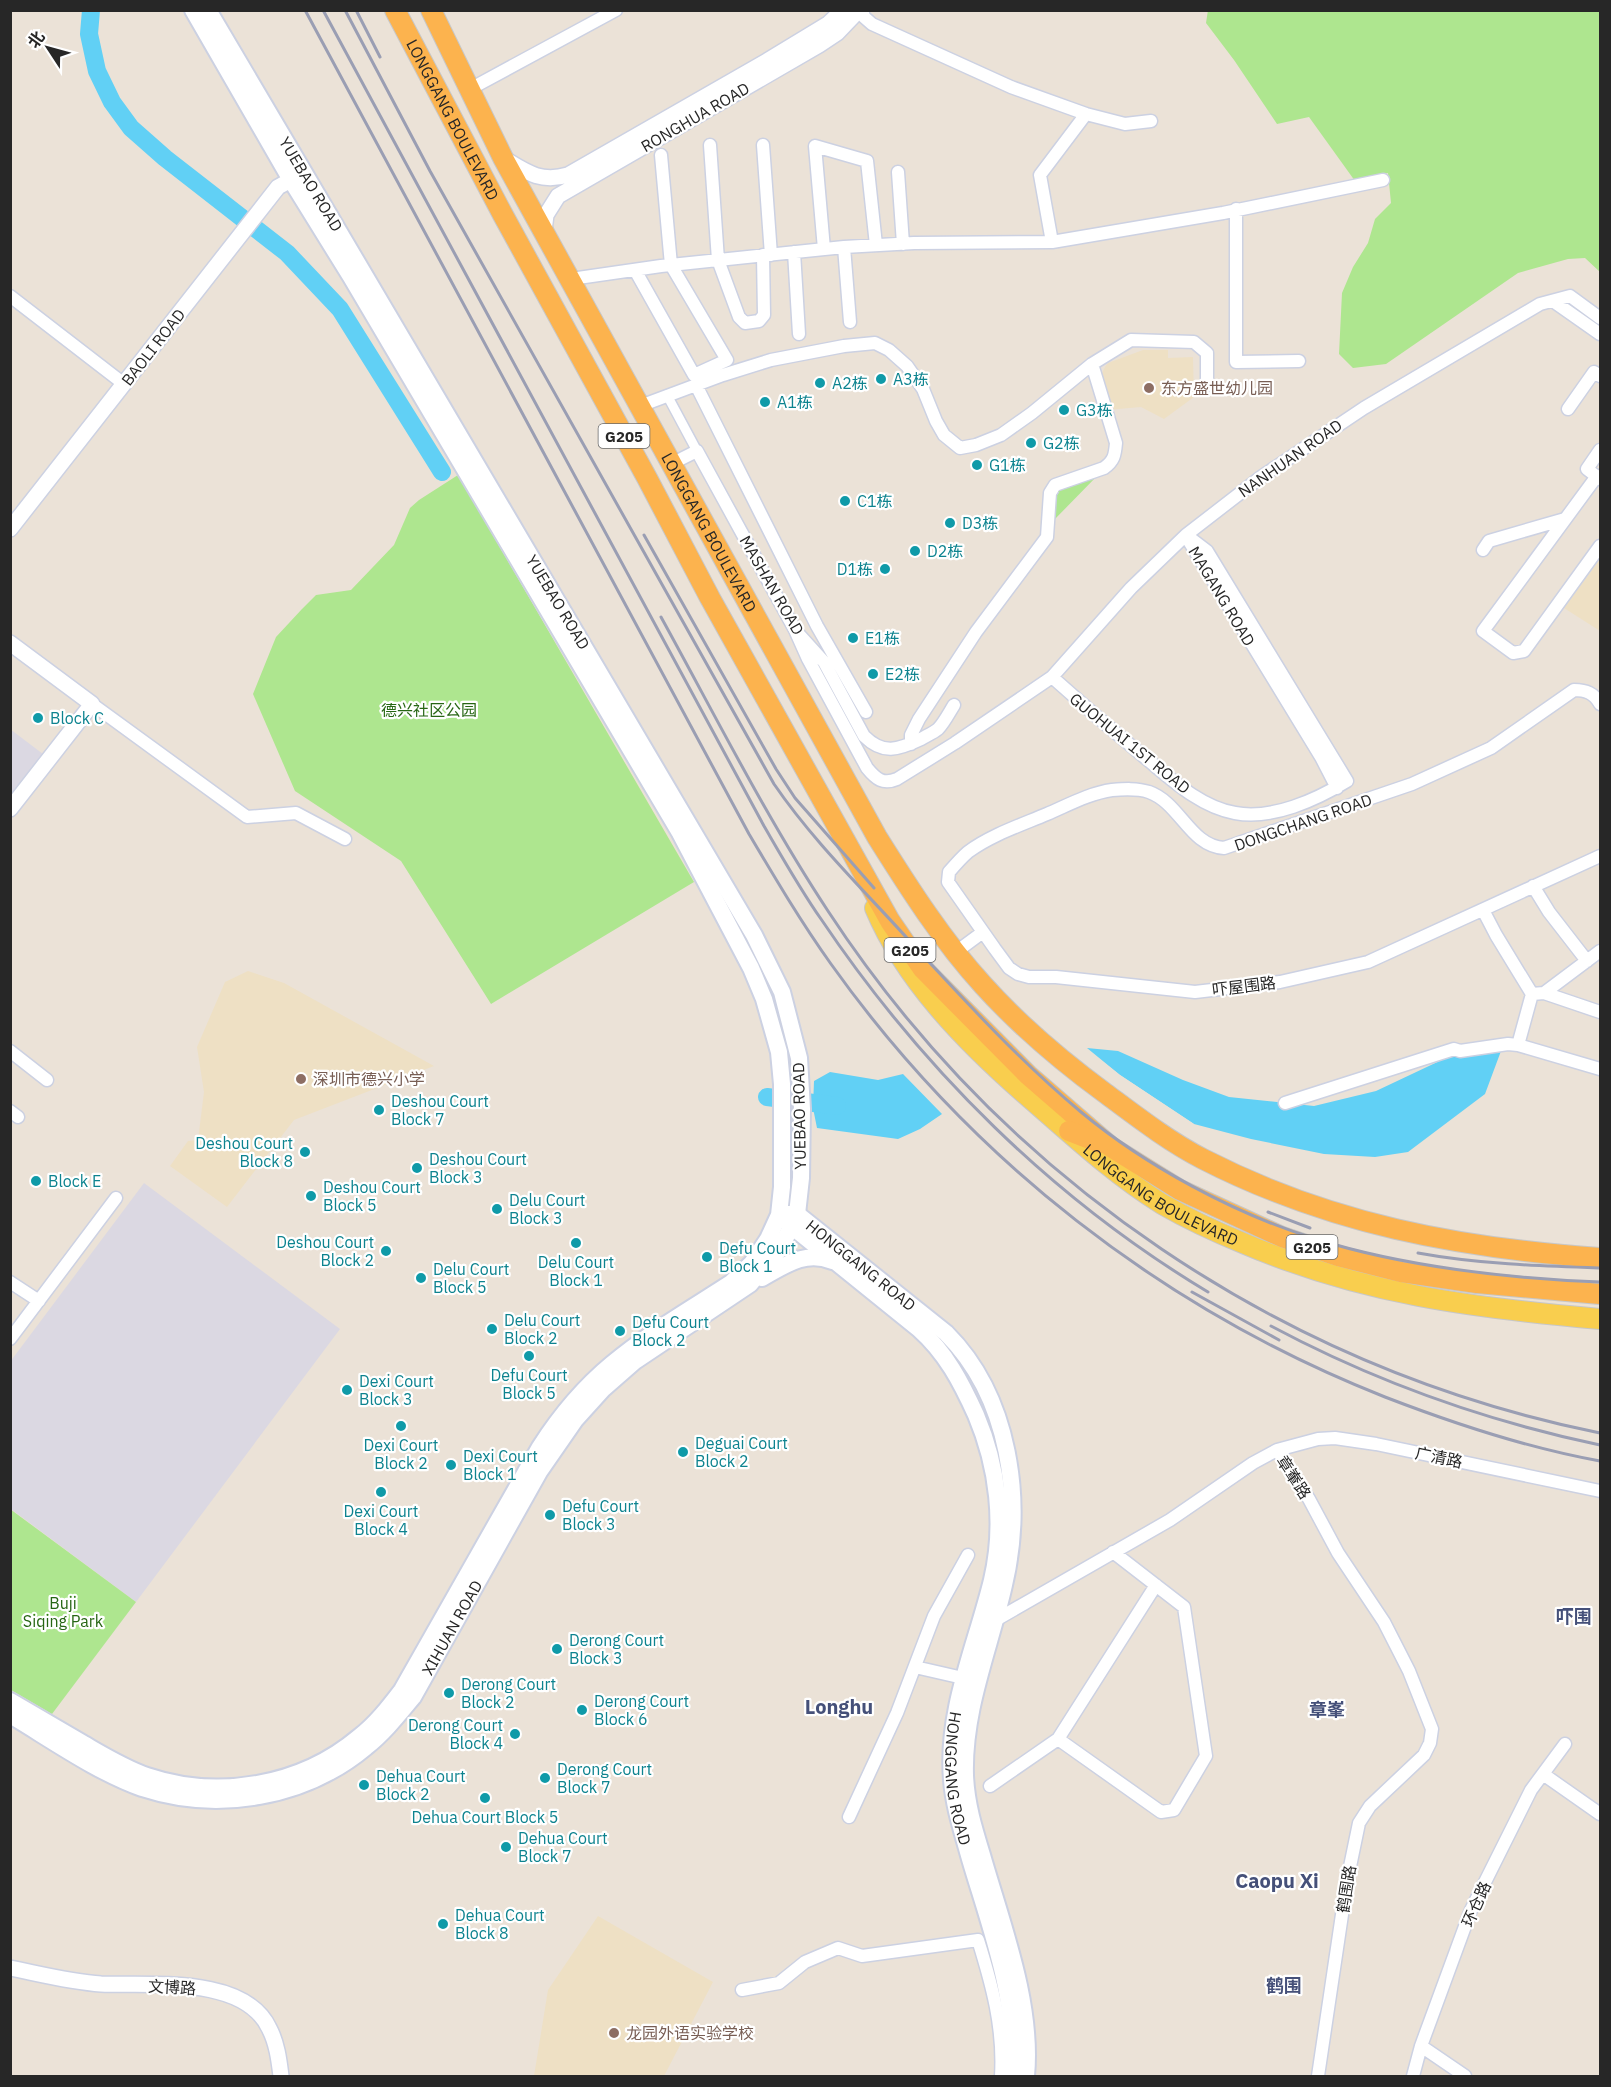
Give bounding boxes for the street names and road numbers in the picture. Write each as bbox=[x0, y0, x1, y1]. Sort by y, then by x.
street label: LONGGANG BOULEVARD bbox=[402, 36, 503, 204]
street label: RONGHUA ROAD bbox=[637, 78, 753, 156]
street label: YUEBAO ROAD bbox=[275, 133, 347, 235]
street label: BAOLI ROAD bbox=[117, 305, 189, 389]
street label: NANHUAN ROAD bbox=[1234, 415, 1346, 501]
road number: G205 bbox=[598, 424, 650, 448]
street label: LONGGANG BOULEVARD bbox=[657, 449, 761, 616]
street label: MASHAN ROAD bbox=[735, 532, 809, 638]
street label: MAGANG ROAD bbox=[1184, 543, 1260, 649]
street label: YUEBAO ROAD bbox=[522, 551, 594, 653]
street label: GUOHUAI 1ST ROAD bbox=[1066, 688, 1194, 798]
street label: DONGCHANG ROAD bbox=[1231, 789, 1375, 855]
road number: G205 bbox=[884, 938, 936, 962]
street label: 吓屋围路 bbox=[1211, 972, 1277, 1000]
street label: YUEBAO ROAD bbox=[788, 1062, 810, 1170]
street label: LONGGANG BOULEVARD bbox=[1079, 1139, 1241, 1250]
street label: HONGGANG ROAD bbox=[802, 1215, 920, 1315]
road number: G205 bbox=[1286, 1235, 1338, 1259]
street label: 广清路 bbox=[1413, 1442, 1465, 1472]
street label: 章輋路 bbox=[1273, 1451, 1315, 1503]
street label: XIHUAN ROAD bbox=[417, 1577, 486, 1679]
street label: HONGGANG ROAD bbox=[941, 1710, 976, 1847]
street label: 鹤围路 bbox=[1332, 1864, 1360, 1914]
street label: 环仓路 bbox=[1457, 1878, 1495, 1930]
street label: 文博路 bbox=[148, 1976, 196, 1998]

